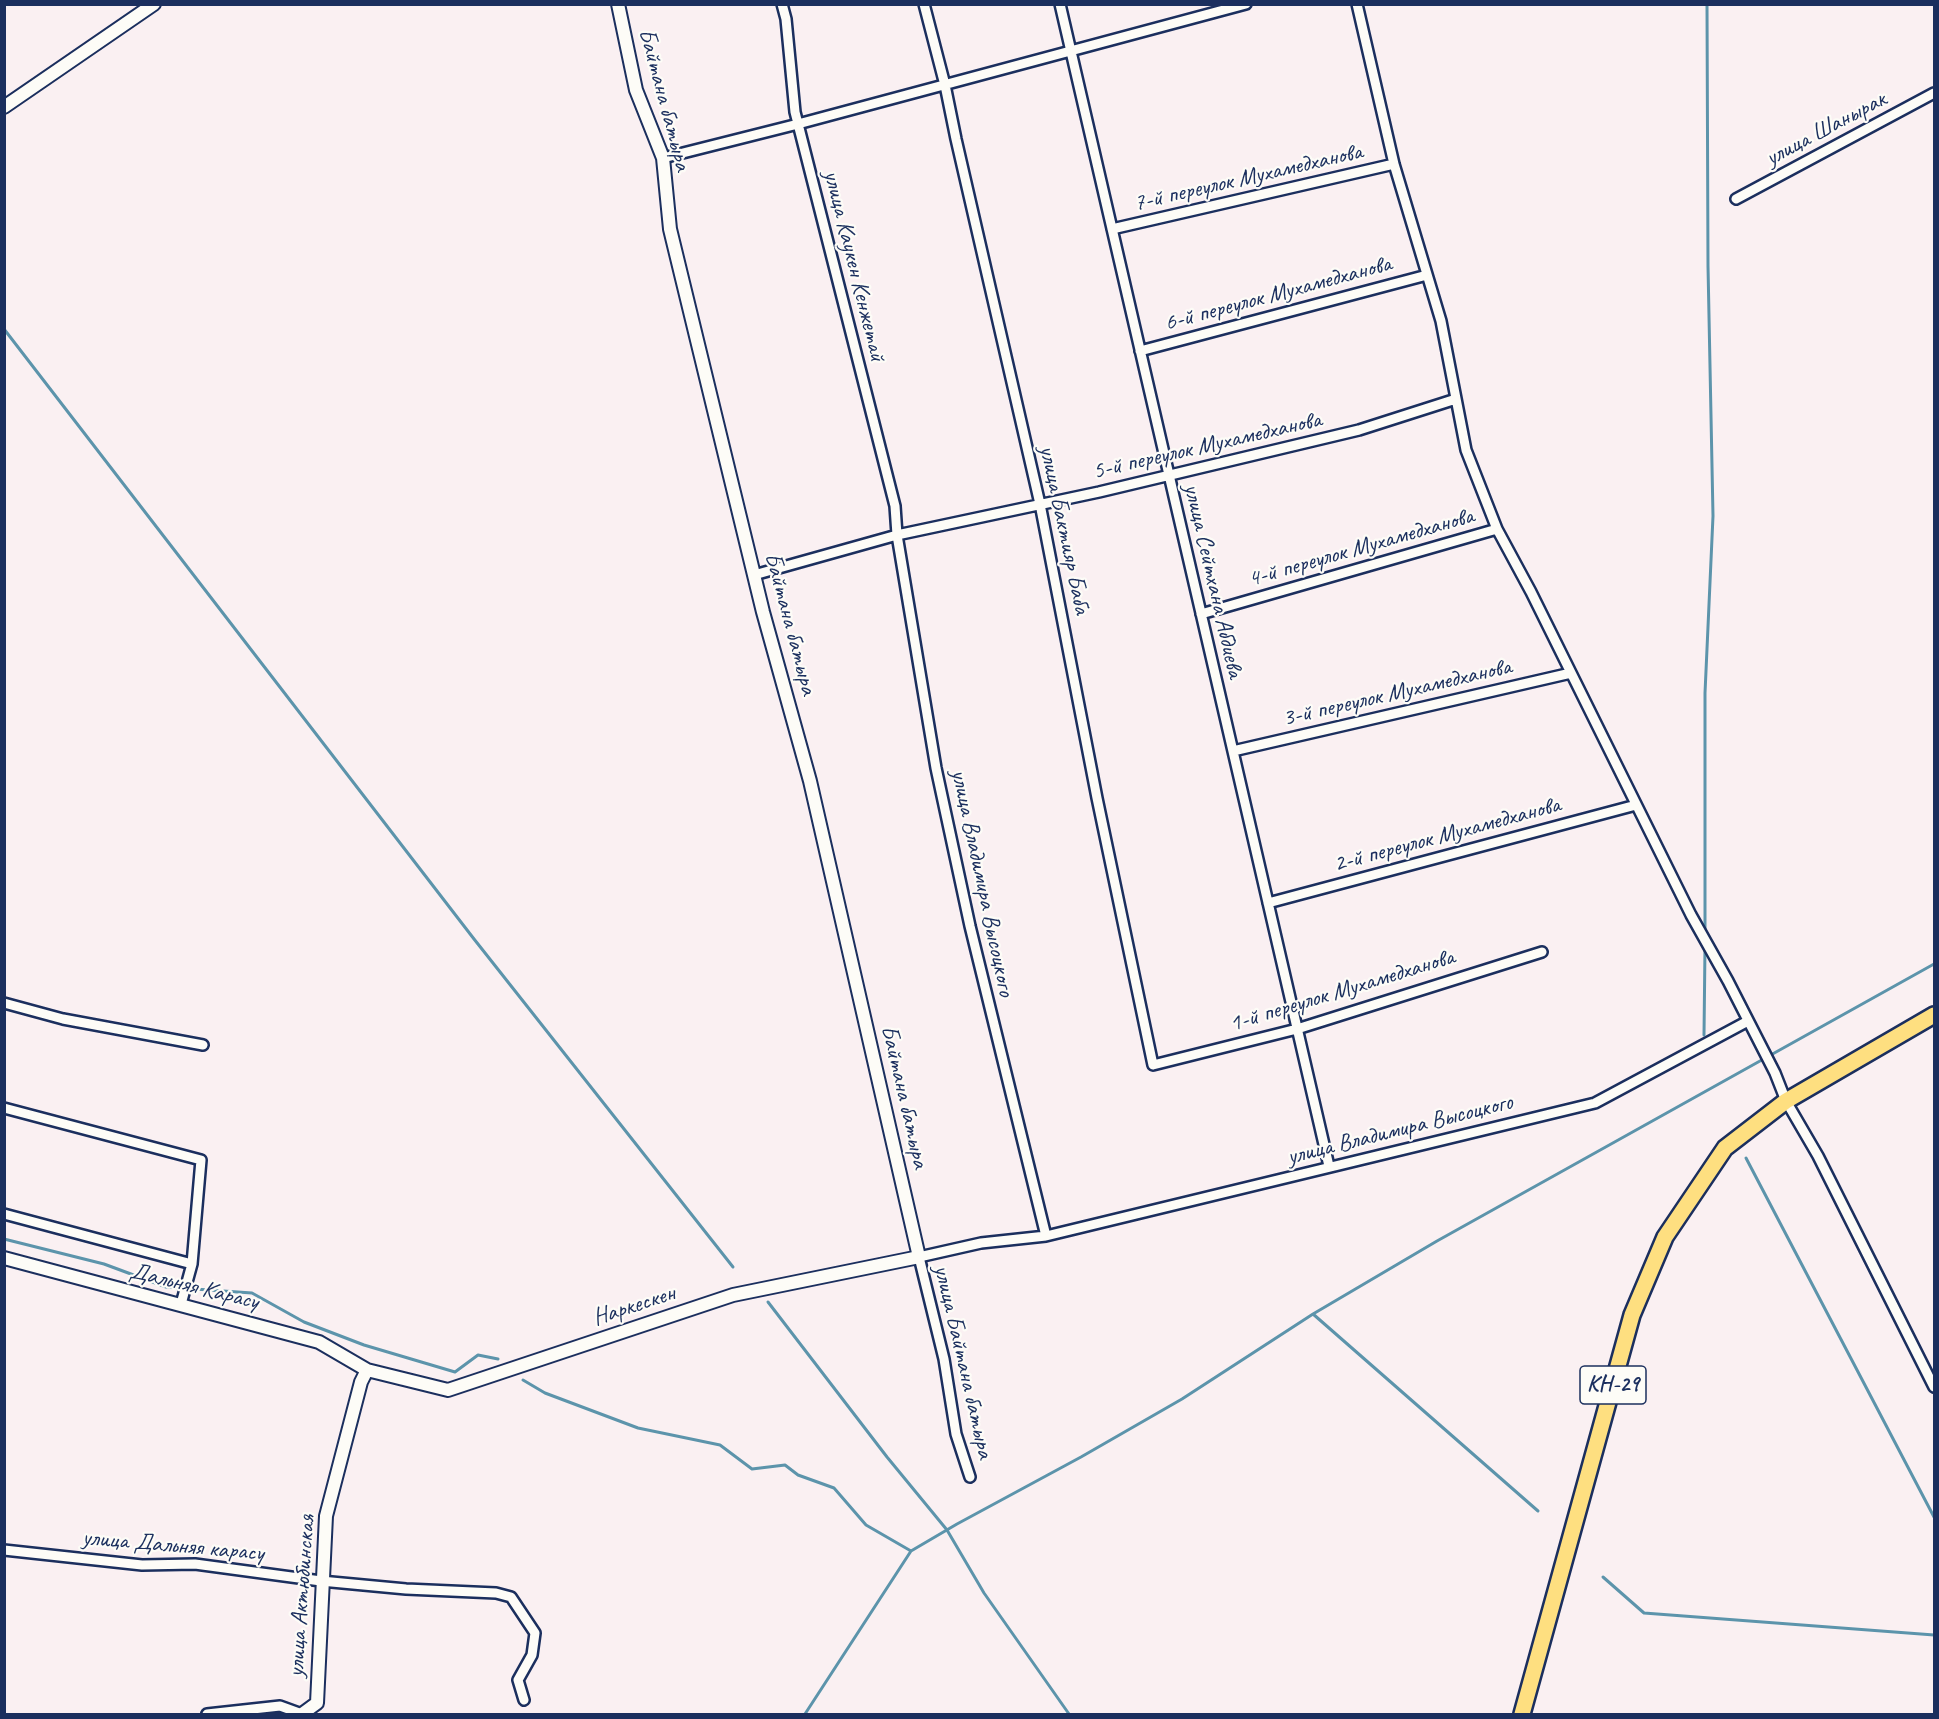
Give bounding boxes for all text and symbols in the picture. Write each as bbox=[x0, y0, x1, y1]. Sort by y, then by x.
street label: Байтана батыра bbox=[631, 26, 697, 174]
street label: улица Шанырак bbox=[1761, 85, 1891, 173]
street label: 7-й переулок Мухамедханова bbox=[1131, 138, 1365, 218]
street label: улица Каукен Кенжетай bbox=[816, 168, 892, 364]
street label: 6-й переулок Мухамедханова bbox=[1161, 250, 1395, 338]
street label: 5-й переулок Мухамедханова bbox=[1090, 406, 1324, 486]
street label: улица Бактияр Баба bbox=[1032, 443, 1096, 617]
street label: улица Сейтхана Абдиева bbox=[1177, 481, 1249, 681]
street label: 4-й переулок Мухамедханова bbox=[1245, 502, 1477, 594]
street label: Байтана батыра bbox=[757, 550, 823, 698]
street label: 3-й переулок Мухамедханова bbox=[1280, 653, 1514, 733]
street label: улица Владимира Высоцкого bbox=[944, 767, 1020, 999]
street label: 2-й переулок Мухамедханова bbox=[1330, 791, 1564, 879]
street label: 1-й переулок Мухамедханова bbox=[1226, 943, 1458, 1039]
street label: Байтана батыра bbox=[874, 1023, 934, 1171]
street label: улица Владимира Высоцкого bbox=[1284, 1088, 1516, 1172]
street label: Дальняя Карасу bbox=[127, 1257, 261, 1317]
street label: улица Байтана батыра bbox=[927, 1262, 999, 1462]
street label: Наркескен bbox=[589, 1279, 679, 1333]
road number: КН-29 bbox=[1580, 1366, 1646, 1404]
street label: улица Актюбинская bbox=[282, 1514, 322, 1678]
street label: улица Дальняя карасу bbox=[81, 1524, 265, 1568]

